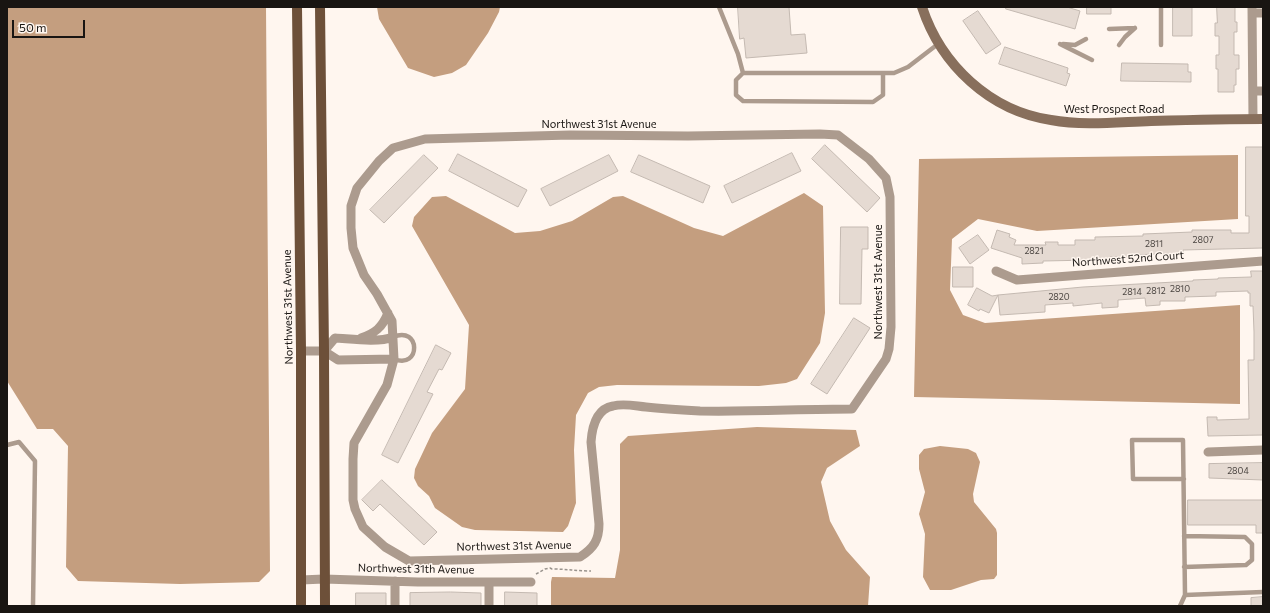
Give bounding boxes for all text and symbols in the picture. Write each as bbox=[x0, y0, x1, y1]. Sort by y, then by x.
scale bar bbox=[14, 12, 87, 38]
text: 50 m bbox=[19, 20, 47, 34]
street label: West Prospect Road bbox=[1064, 102, 1164, 116]
street label: Northwest 31st Avenue bbox=[541, 117, 657, 131]
street label: Northwest 31st Avenue bbox=[871, 224, 885, 340]
house number: 2807 bbox=[1192, 235, 1214, 245]
house number: 2811 bbox=[1145, 239, 1163, 249]
house number: 2821 bbox=[1024, 246, 1044, 256]
street label: Northwest 52nd Court bbox=[1072, 248, 1184, 270]
street label: Northwest 31st Avenue bbox=[280, 249, 296, 365]
house number: 2810 bbox=[1170, 284, 1190, 294]
house number: 2812 bbox=[1146, 286, 1166, 296]
house number: 2814 bbox=[1122, 287, 1142, 297]
house number: 2820 bbox=[1048, 292, 1070, 302]
house number: 2804 bbox=[1227, 466, 1249, 476]
street label: Northwest 31st Avenue bbox=[456, 538, 572, 554]
street label: Northwest 31th Avenue bbox=[358, 561, 474, 577]

